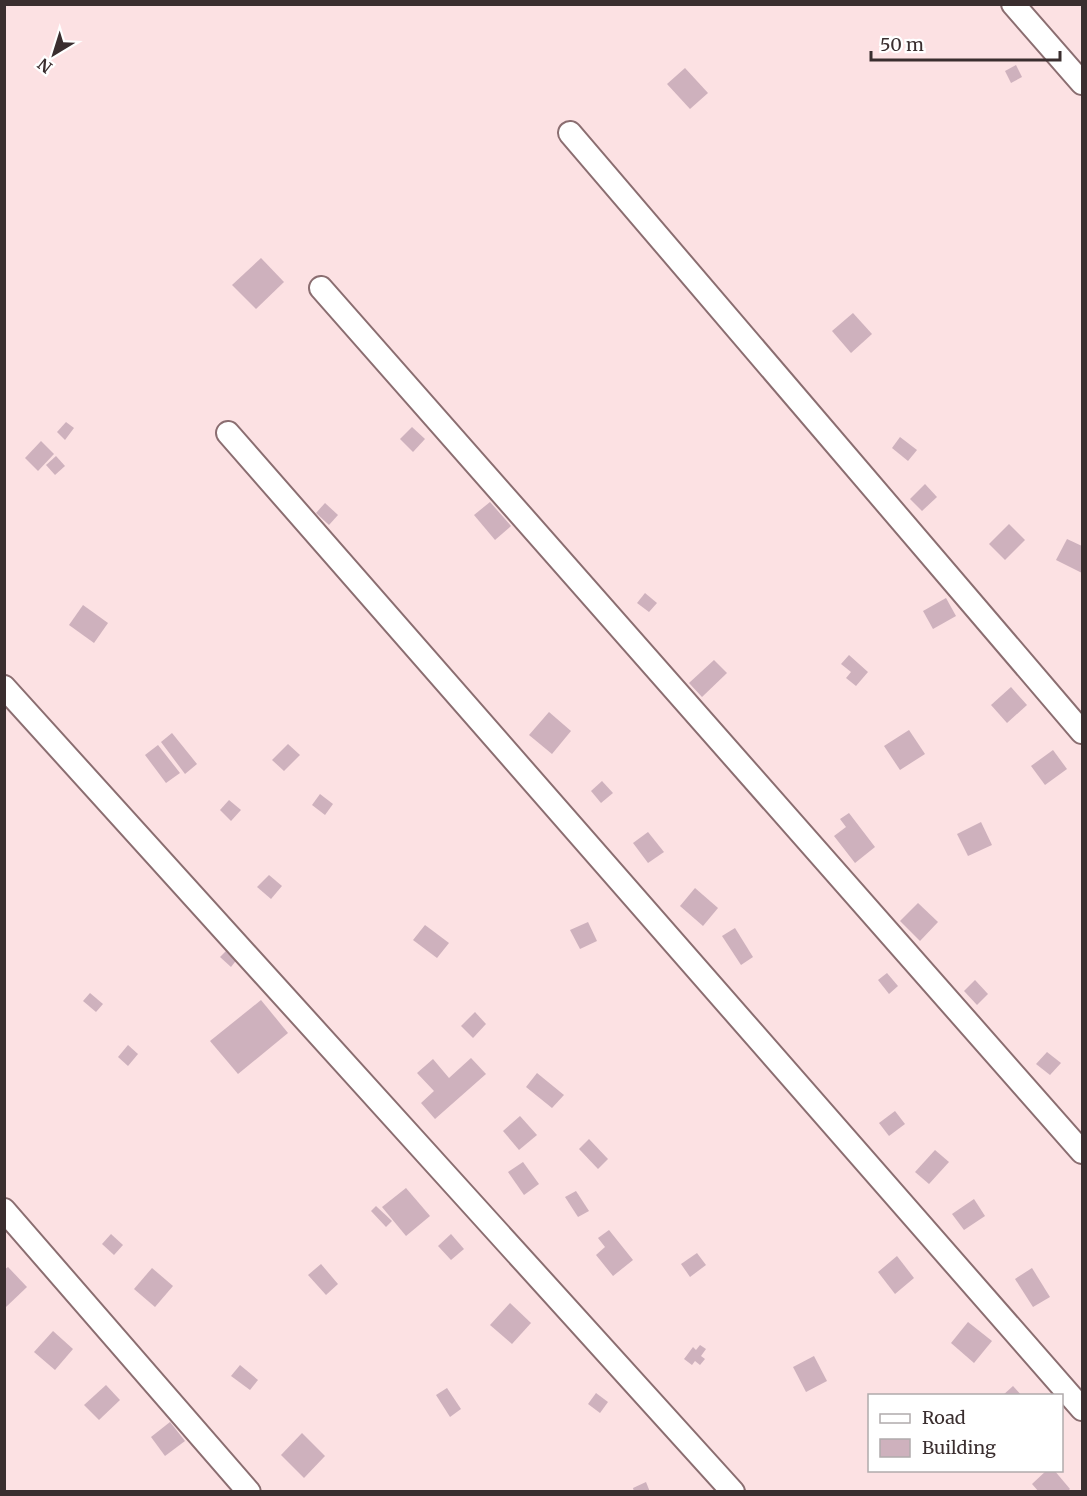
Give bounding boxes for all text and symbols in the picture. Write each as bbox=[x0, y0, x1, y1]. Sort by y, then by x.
north arrow bbox=[24, 24, 84, 84]
scale bar bbox=[871, 24, 1060, 62]
text: 50 m bbox=[880, 33, 924, 56]
text: N bbox=[33, 54, 56, 78]
legend bbox=[868, 1394, 1063, 1472]
text: Road bbox=[922, 1406, 966, 1429]
text: Building bbox=[922, 1436, 996, 1459]

